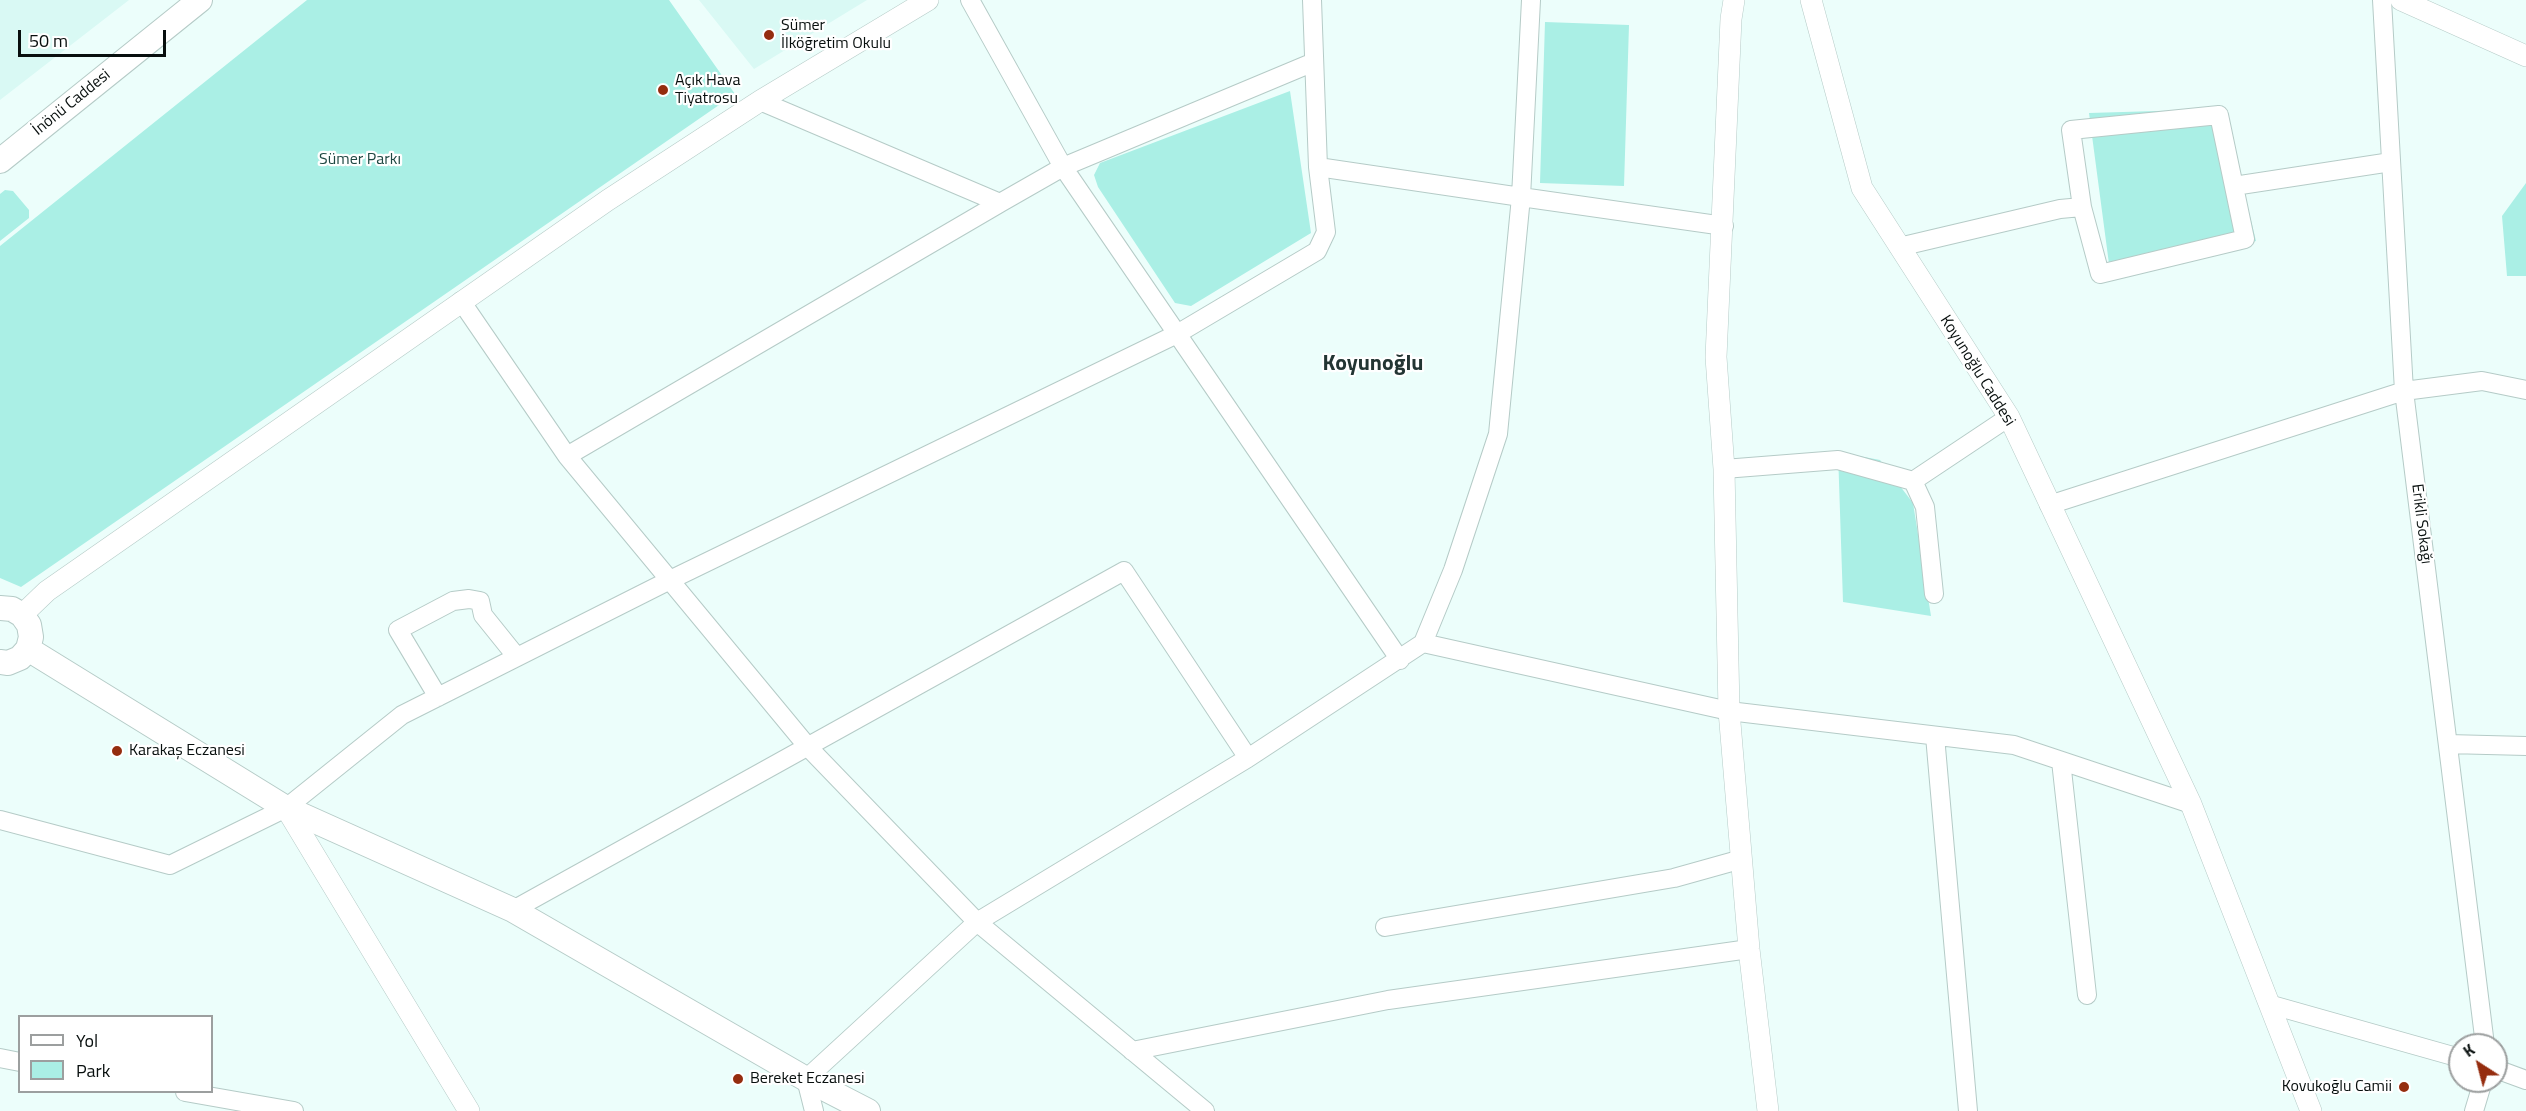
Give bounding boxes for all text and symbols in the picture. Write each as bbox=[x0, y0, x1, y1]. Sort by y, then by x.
place label: Sümer İlköğretim Okulu bbox=[781, 16, 891, 54]
scale bar bbox=[21, 18, 170, 56]
text: 50 m bbox=[29, 27, 68, 54]
marker: Sümer İlköğretim Okulu bbox=[762, 28, 776, 42]
street label: İnönü Caddesi bbox=[29, 66, 115, 140]
place label: Açık Hava Tiyatrosu bbox=[675, 71, 740, 109]
marker: Açık Hava Tiyatrosu bbox=[656, 83, 670, 97]
park label: Sümer Parkı bbox=[319, 150, 401, 170]
street label: Koyunoğlu Caddesi bbox=[1935, 312, 2019, 430]
district label: Koyunoğlu bbox=[1322, 352, 1424, 378]
street label: Erikli Sokağı bbox=[2407, 483, 2435, 565]
place label: Karakaş Eczanesi bbox=[129, 741, 245, 761]
marker: Karakaş Eczanesi bbox=[110, 744, 124, 758]
legend bbox=[18, 1015, 213, 1093]
text: Yol bbox=[76, 1027, 98, 1054]
north arrow bbox=[2448, 1033, 2508, 1093]
text: K bbox=[2458, 1038, 2479, 1063]
text: Park bbox=[76, 1057, 110, 1084]
place label: Bereket Eczanesi bbox=[750, 1069, 865, 1089]
marker: Bereket Eczanesi bbox=[731, 1072, 745, 1086]
place label: Kovukoğlu Camii bbox=[2282, 1077, 2392, 1097]
marker: Kovukoğlu Camii bbox=[2397, 1080, 2411, 1094]

